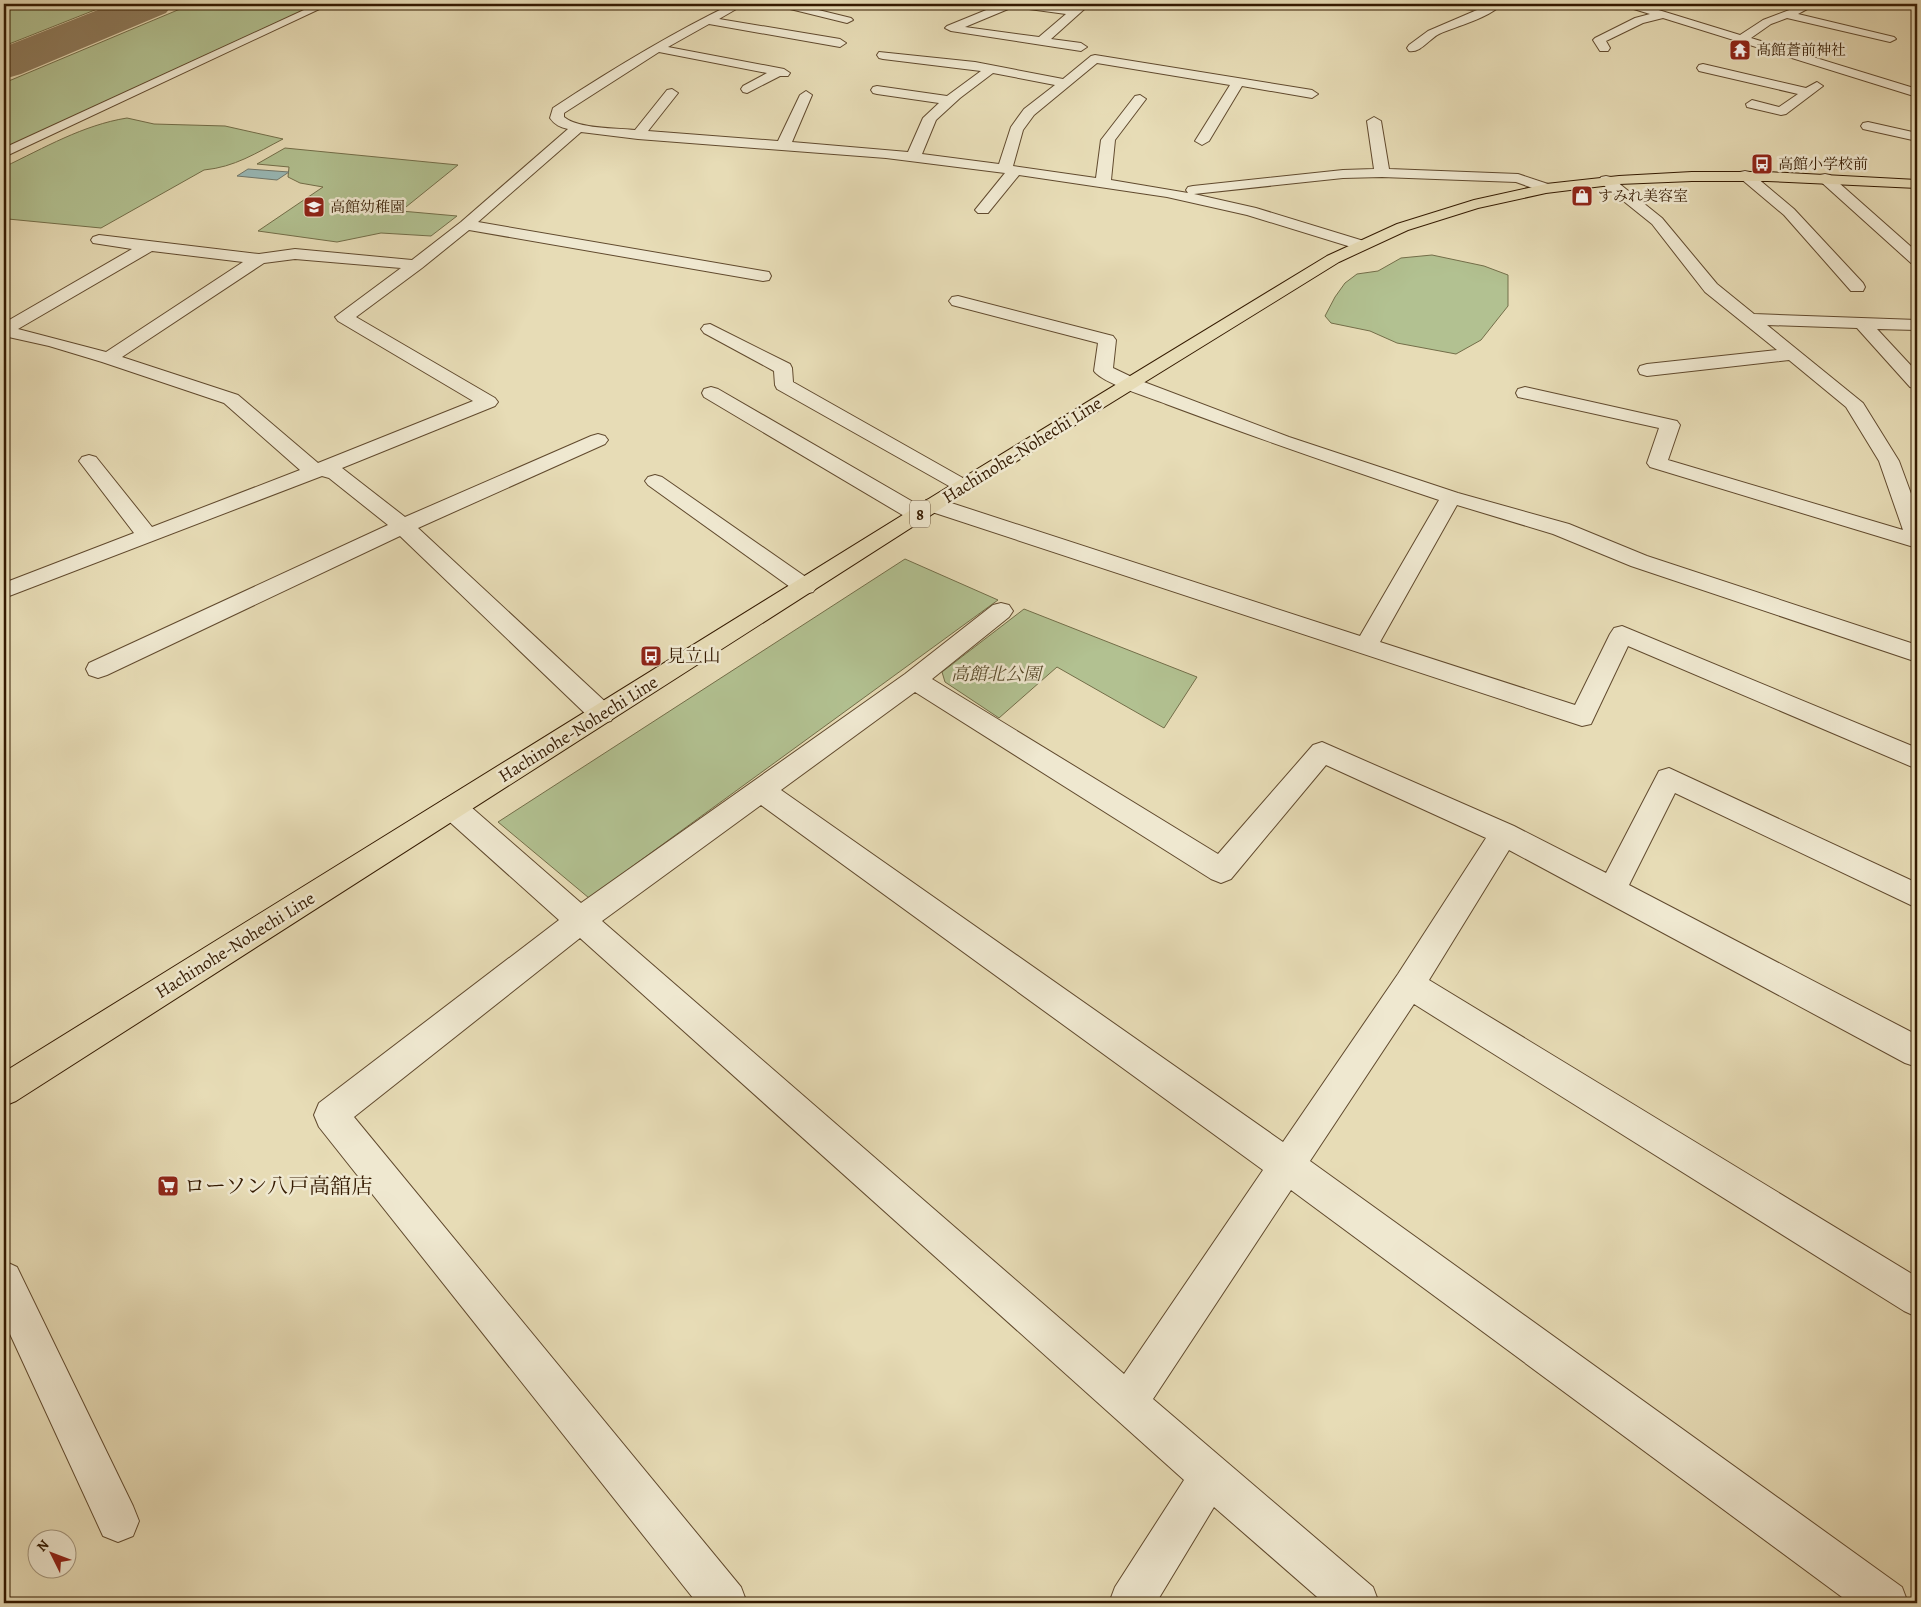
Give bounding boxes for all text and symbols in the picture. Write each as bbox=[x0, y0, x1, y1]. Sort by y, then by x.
temple icon: 髙館蒼前神社 bbox=[1728, 38, 1752, 62]
place label: 髙館蒼前神社 bbox=[1756, 40, 1846, 60]
bus stop icon: 高館小学校前 bbox=[1750, 152, 1774, 176]
place label: 高館小学校前 bbox=[1778, 154, 1868, 174]
shop icon: すみれ美容室 bbox=[1570, 184, 1594, 208]
place label: すみれ美容室 bbox=[1598, 186, 1688, 206]
school or university icon: 高館幼稚園 bbox=[302, 195, 326, 219]
place label: 高館幼稚園 bbox=[330, 197, 405, 217]
street label: Hachinohe-Nohechi Line bbox=[938, 391, 1106, 509]
road number: 8 bbox=[910, 500, 930, 528]
bus stop icon: 見立山 bbox=[639, 644, 663, 668]
place label: 見立山 bbox=[667, 644, 721, 668]
park label: 高館北公園 bbox=[951, 662, 1044, 686]
street label: Hachinohe-Nohechi Line bbox=[494, 670, 662, 788]
street label: Hachinohe-Nohechi Line bbox=[151, 886, 319, 1004]
place label: ローソン八戸高舘店 bbox=[184, 1172, 372, 1200]
supermarket icon: ローソン八戸高舘店 bbox=[156, 1174, 180, 1198]
north arrow bbox=[28, 1530, 78, 1580]
text: N bbox=[32, 1535, 53, 1556]

